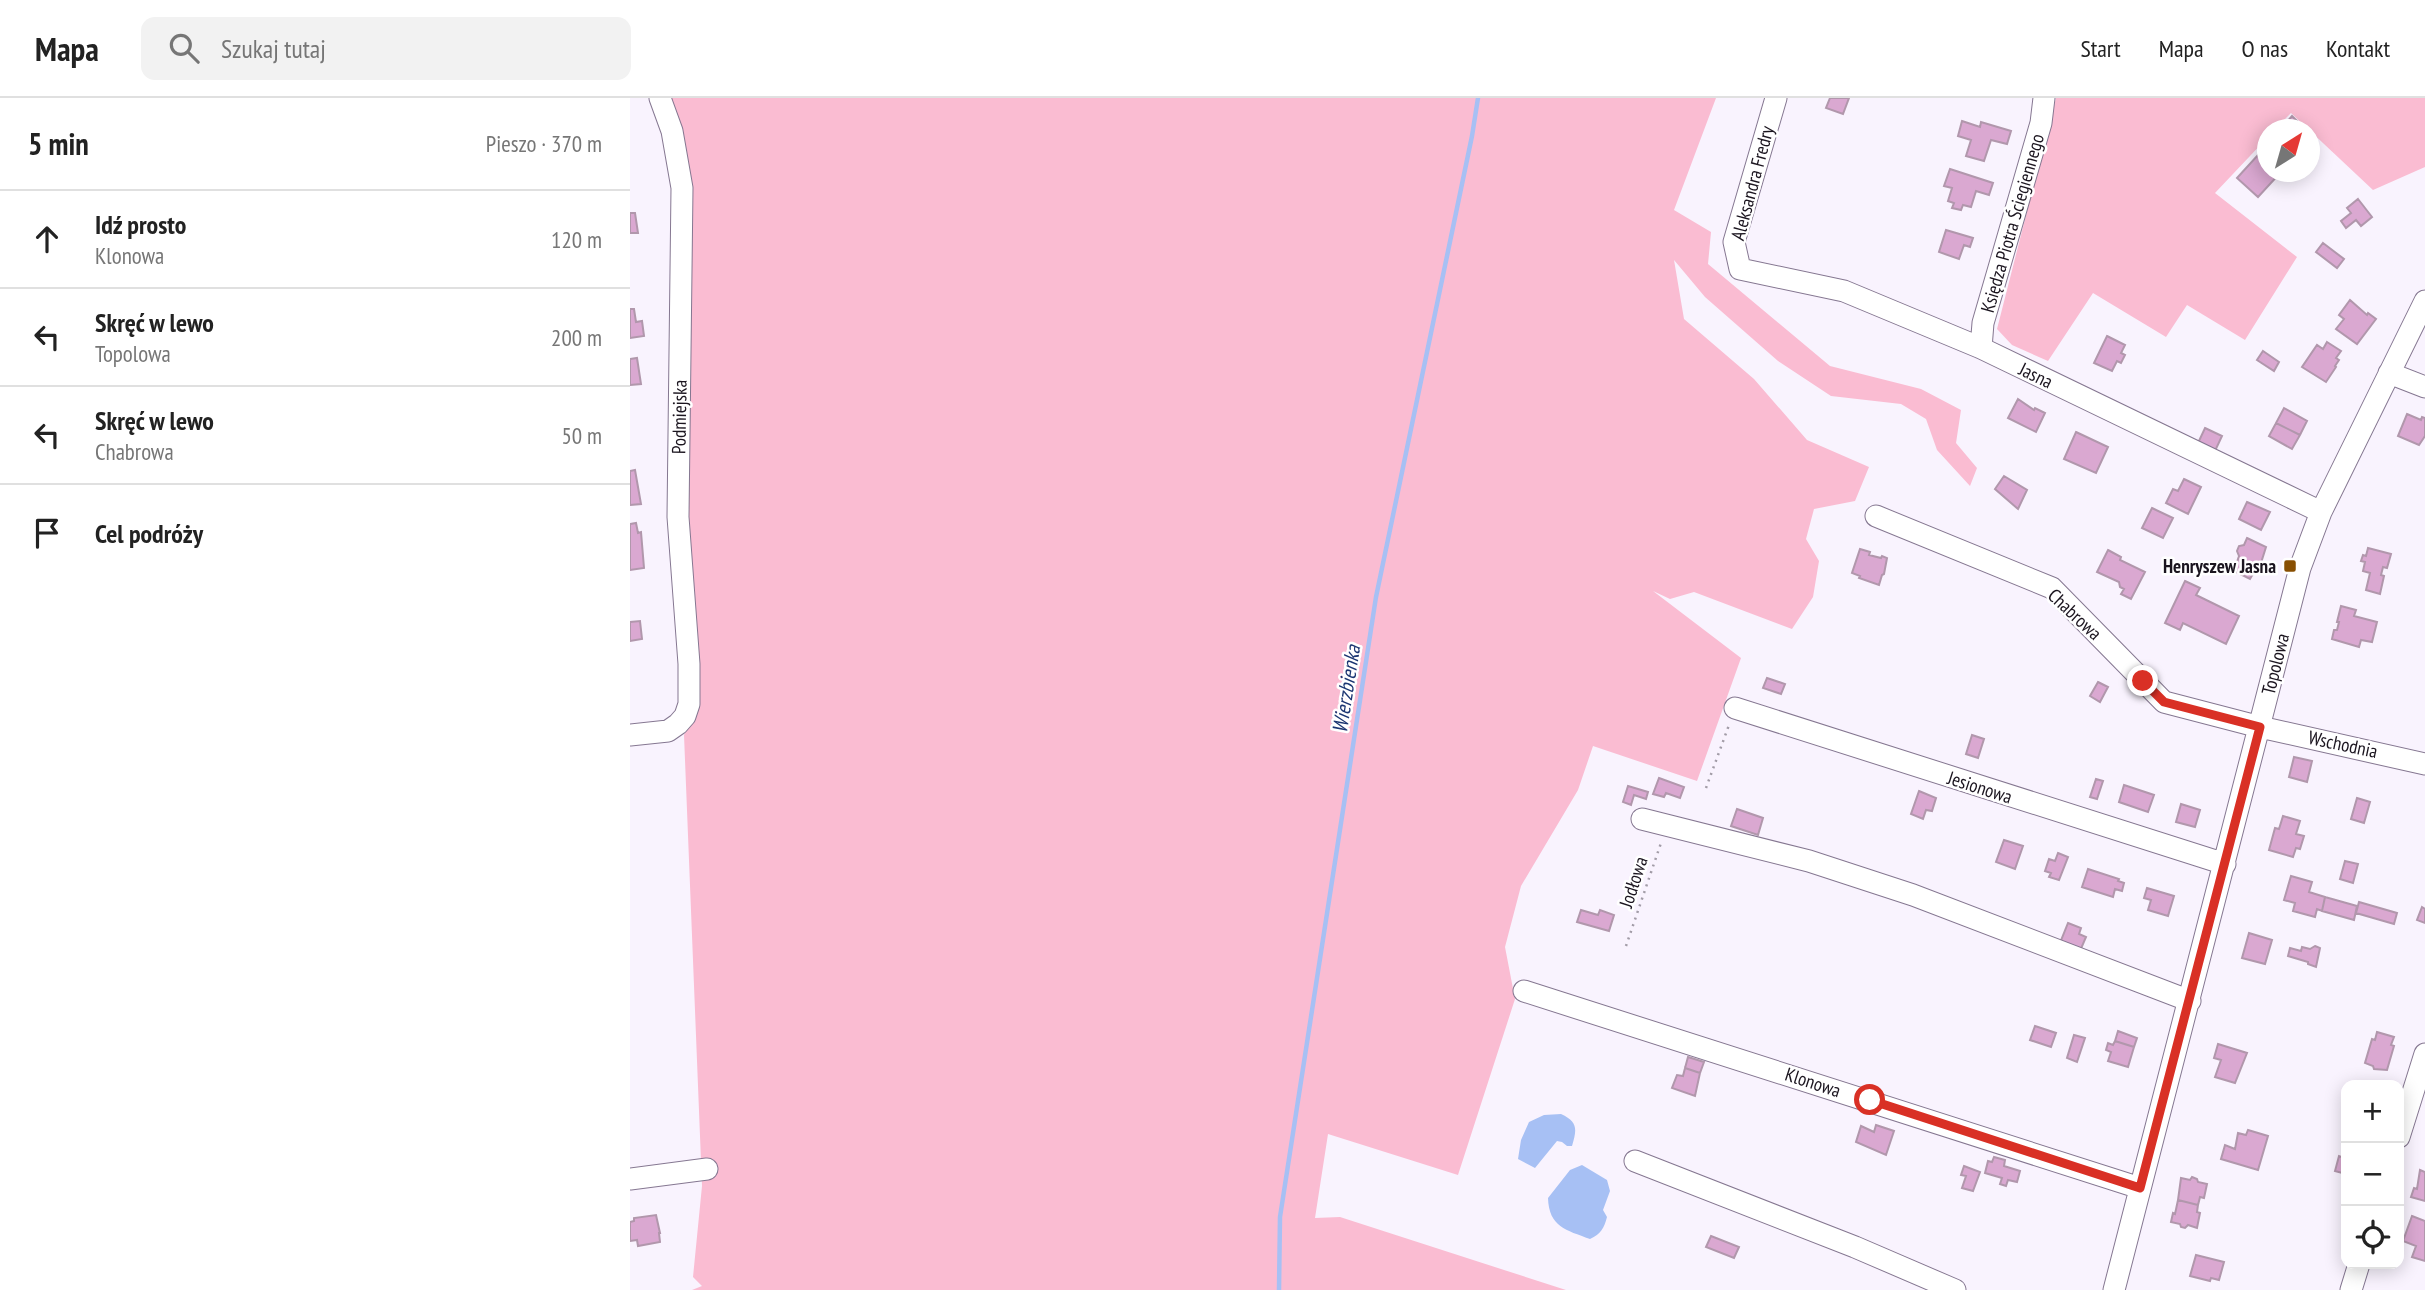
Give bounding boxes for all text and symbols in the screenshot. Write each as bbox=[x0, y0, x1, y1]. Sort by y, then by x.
search box bbox=[141, 17, 631, 80]
text: Mapa bbox=[35, 27, 99, 70]
icon: search bbox=[165, 29, 203, 67]
text: Szukaj tutaj bbox=[221, 32, 326, 65]
text: Start bbox=[2080, 33, 2121, 64]
text: Mapa bbox=[2159, 33, 2204, 64]
text: O nas bbox=[2242, 33, 2288, 64]
text: Kontakt bbox=[2326, 33, 2390, 64]
north arrow bbox=[2257, 119, 2320, 182]
street label: Aleksandra Fredry bbox=[1725, 122, 1779, 243]
text: 5 min bbox=[28, 124, 89, 163]
text: Pieszo · 370 m bbox=[486, 129, 602, 158]
street label: Księdza Piotra Ściegiennego bbox=[1975, 131, 2049, 315]
text: Idź prosto bbox=[95, 208, 186, 241]
icon: ahead bbox=[28, 220, 66, 258]
text: 120 m bbox=[551, 225, 602, 254]
text: Klonowa bbox=[95, 241, 164, 270]
text: Skręć w lewo bbox=[95, 306, 214, 339]
icon: left bbox=[28, 318, 66, 356]
text: 200 m bbox=[551, 323, 602, 352]
text: Topolowa bbox=[95, 339, 171, 368]
street label: Jasna bbox=[2014, 356, 2057, 393]
street label: Podmiejska bbox=[666, 380, 692, 454]
text: Skręć w lewo bbox=[95, 404, 214, 437]
icon: left bbox=[28, 416, 66, 454]
text: 50 m bbox=[561, 421, 602, 450]
text: Chabrowa bbox=[95, 437, 174, 466]
icon: arrive bbox=[28, 514, 66, 552]
text: Cel podróży bbox=[95, 517, 203, 550]
place label: Henryszew Jasna bbox=[2163, 554, 2276, 578]
marker: Henryszew Jasna bbox=[2282, 558, 2298, 574]
street label: Chabrowa bbox=[2043, 583, 2107, 645]
street label: Topolowa bbox=[2256, 631, 2294, 697]
water label: Wierzbienka bbox=[1326, 641, 1367, 735]
route end bbox=[2127, 665, 2158, 696]
street label: Wschodnia bbox=[2306, 725, 2380, 763]
street label: Jesionowa bbox=[1944, 765, 2015, 809]
street label: Jodłowa bbox=[1613, 853, 1652, 912]
street label: Klonowa bbox=[1782, 1062, 1844, 1102]
map controls bbox=[2341, 1080, 2404, 1269]
button: + bbox=[2341, 1080, 2404, 1143]
route start bbox=[1854, 1084, 1885, 1115]
button: − bbox=[2341, 1143, 2404, 1206]
button: locate bbox=[2341, 1206, 2404, 1269]

